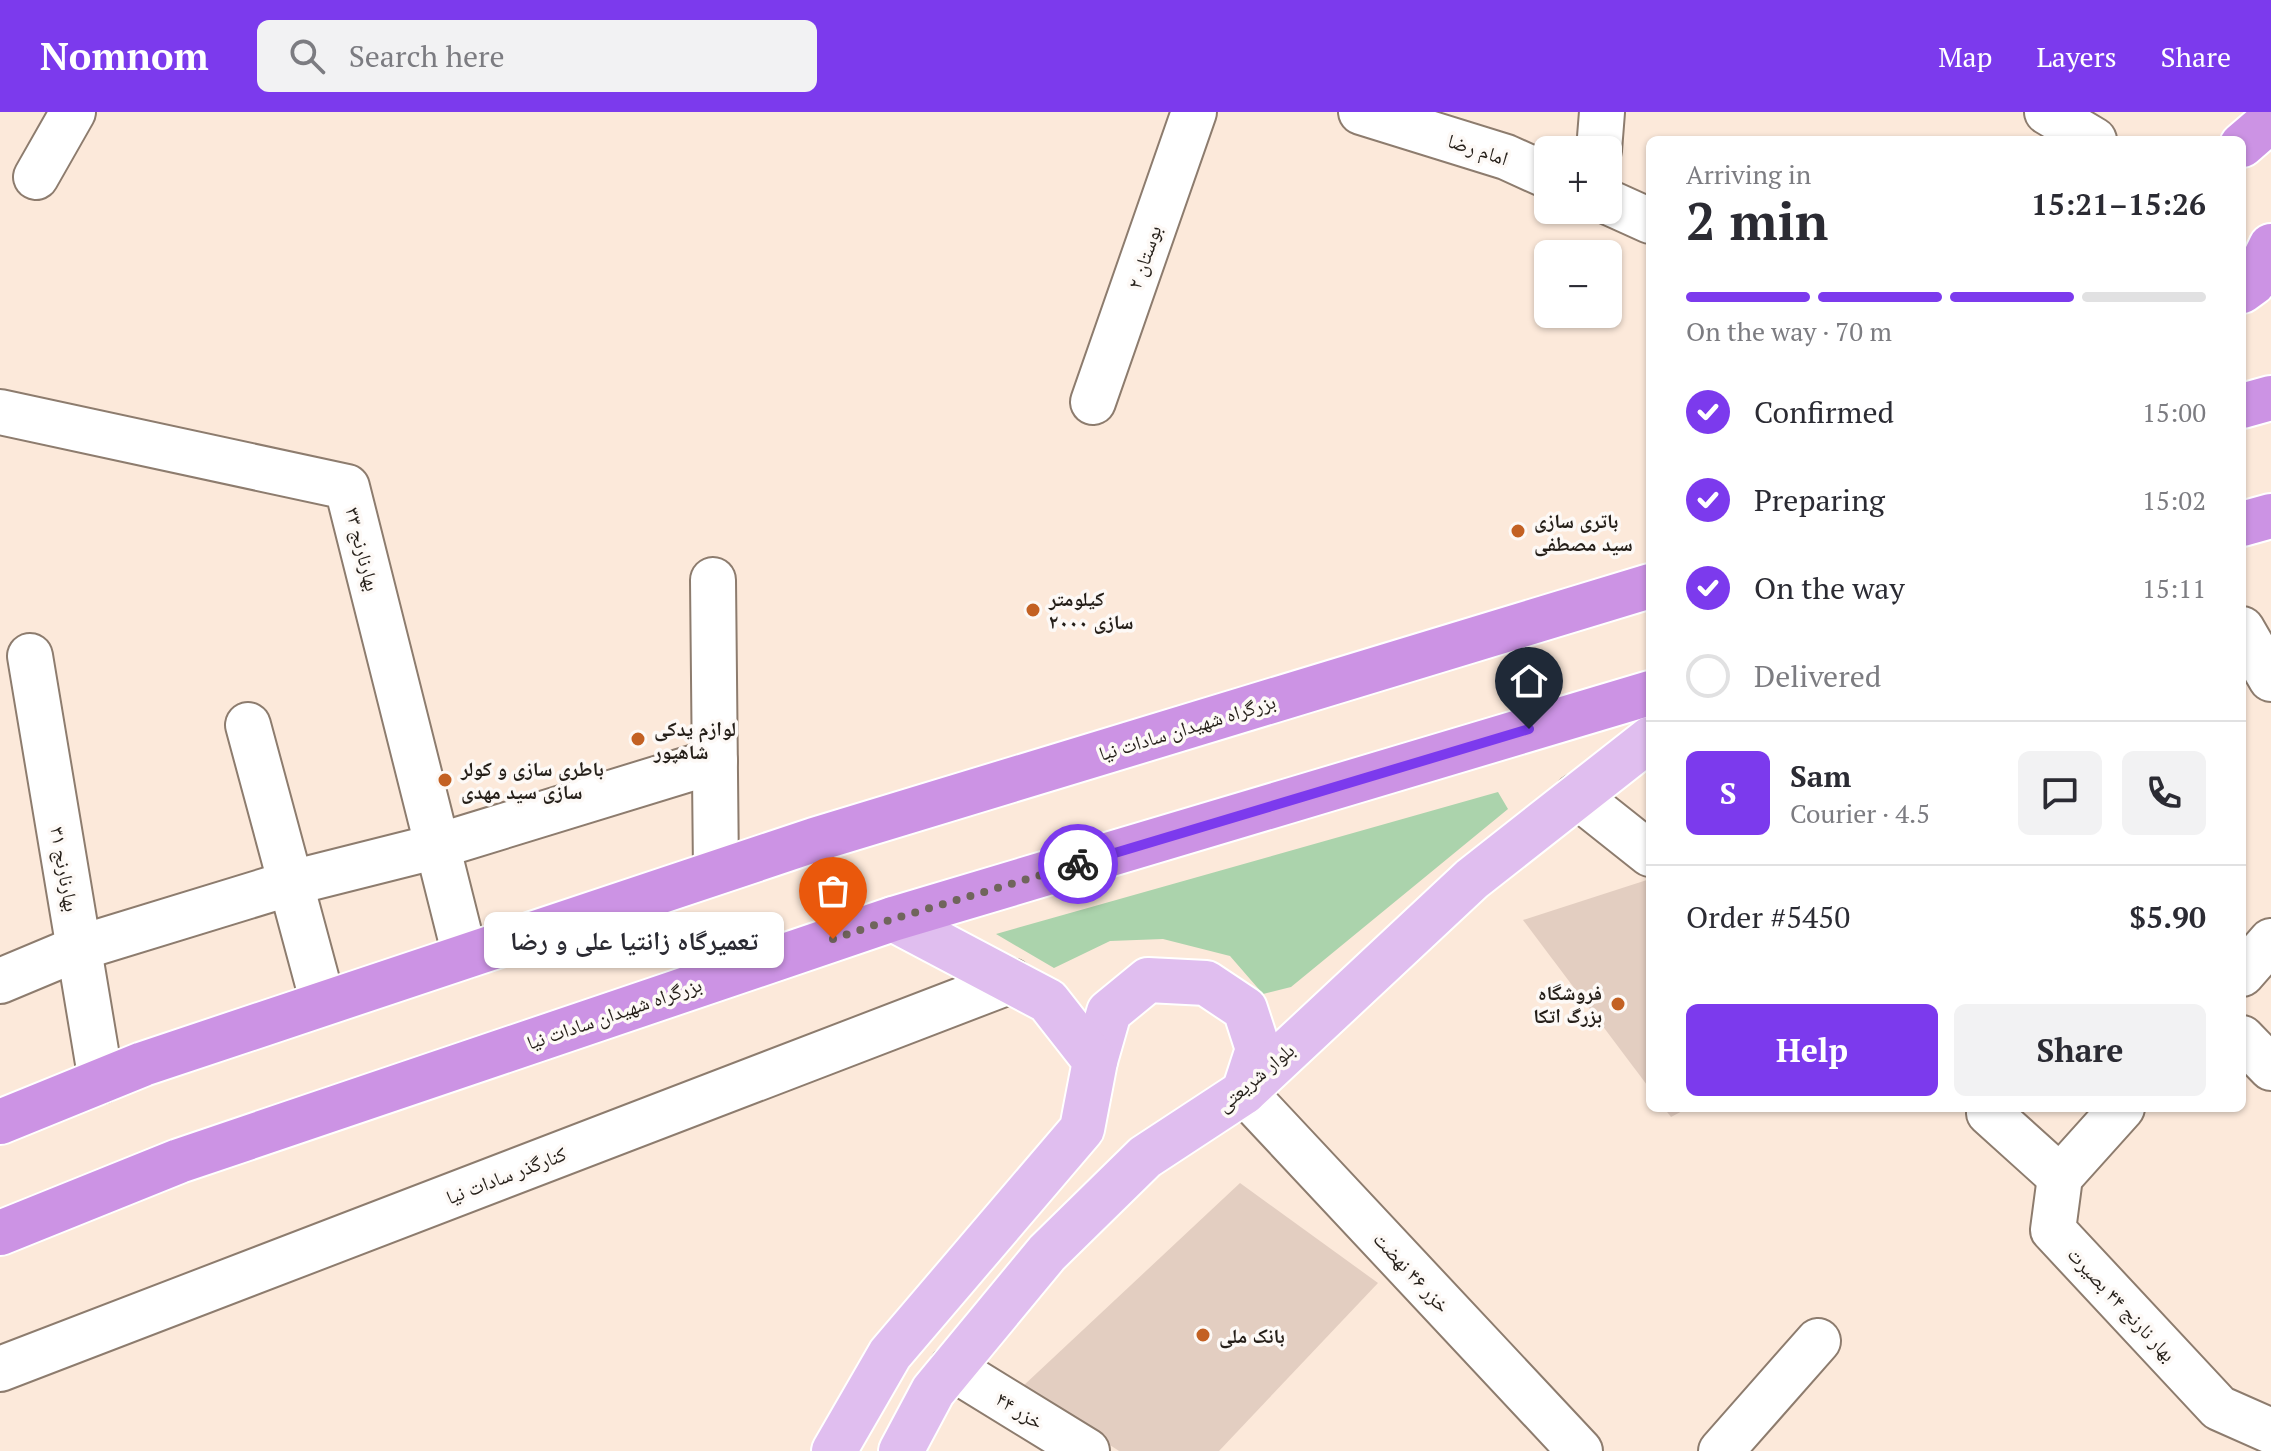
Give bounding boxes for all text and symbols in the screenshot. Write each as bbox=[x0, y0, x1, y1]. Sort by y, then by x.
search box bbox=[257, 20, 817, 92]
text: Nomnom bbox=[40, 31, 209, 81]
icon: search bbox=[285, 34, 329, 78]
text: Search here bbox=[349, 36, 505, 76]
text: Map bbox=[1938, 38, 1992, 75]
text: Layers bbox=[2036, 38, 2117, 75]
text: Share bbox=[2161, 38, 2231, 75]
street label: امام رضا bbox=[1444, 127, 1512, 172]
map controls bbox=[1534, 136, 1622, 328]
button: + bbox=[1534, 136, 1622, 224]
text: Arriving in bbox=[1686, 157, 1811, 191]
text: 15:21–15:26 bbox=[2031, 184, 2206, 224]
text: 2 min bbox=[1686, 186, 1828, 255]
street label: بوستان ۲ bbox=[1121, 221, 1167, 293]
button: − bbox=[1534, 240, 1622, 328]
text: On the way · 70 m bbox=[1686, 314, 1892, 348]
icon: check bbox=[1686, 390, 1730, 434]
text: Confirmed bbox=[1754, 392, 1894, 432]
text: 15:00 bbox=[2142, 395, 2206, 429]
icon: check bbox=[1686, 478, 1730, 522]
text: Preparing bbox=[1754, 480, 1885, 520]
text: 15:02 bbox=[2142, 483, 2206, 517]
street label: بهارنارنج ۳۳ bbox=[340, 504, 386, 594]
place label: باتری سازی سید مصطفی bbox=[1534, 507, 1633, 557]
marker: باتری سازی سید مصطفی bbox=[1509, 522, 1527, 540]
icon: check bbox=[1686, 566, 1730, 610]
text: On the way bbox=[1754, 568, 1905, 608]
text: 15:11 bbox=[2142, 571, 2206, 605]
place label: کیلومتر سازی ۲۰۰۰ bbox=[1048, 585, 1133, 635]
marker: کیلومتر سازی ۲۰۰۰ bbox=[1024, 601, 1042, 619]
pin bbox=[1495, 647, 1563, 729]
text: Delivered bbox=[1754, 656, 1881, 696]
icon: home bbox=[1507, 659, 1551, 703]
street label: بزرگراه شهیدان سادات نیا bbox=[1095, 687, 1279, 767]
place label: لوازم یدکی شاهپور bbox=[653, 715, 736, 765]
marker: لوازم یدکی شاهپور bbox=[629, 730, 647, 748]
button: chat bbox=[2018, 751, 2102, 835]
button: phone bbox=[2122, 751, 2206, 835]
place label: باطری سازی و کولر سازی سید مهدی bbox=[460, 755, 604, 805]
text: Sam bbox=[1790, 756, 1851, 796]
marker: باطری سازی و کولر سازی سید مهدی bbox=[436, 771, 454, 789]
text: S bbox=[1720, 773, 1736, 813]
text: Courier · 4.5 bbox=[1790, 796, 1930, 830]
street label: بهارنارنج ۳۱ bbox=[44, 824, 86, 914]
courier bbox=[1038, 824, 1118, 904]
icon: bike bbox=[1056, 842, 1100, 886]
pin bbox=[799, 857, 867, 939]
icon: bag bbox=[811, 869, 855, 913]
text: Order #5450 bbox=[1686, 897, 1850, 937]
text: $5.90 bbox=[2129, 897, 2206, 937]
callout: تعمیرگاه زانتیا علی و رضا bbox=[485, 911, 785, 967]
text: تعمیرگاه زانتیا علی و رضا bbox=[510, 923, 758, 957]
street label: بزرگراه شهیدان سادات نیا bbox=[523, 970, 705, 1056]
place label: فروشگاه بزرگ اتکا bbox=[1533, 979, 1602, 1029]
marker: فروشگاه بزرگ اتکا bbox=[1609, 995, 1627, 1013]
button: Help bbox=[1686, 1004, 1938, 1096]
button: Share bbox=[1954, 1004, 2206, 1096]
street label: بلوار شریعتی bbox=[1210, 1036, 1300, 1118]
street label: کنارگذر سادات نیا bbox=[442, 1140, 570, 1210]
street label: خزر ۴۶ نهضت bbox=[1368, 1226, 1457, 1318]
street label: بهار نارنج ۴۴ بصیرت bbox=[2062, 1241, 2182, 1367]
place label: بانک ملی bbox=[1219, 1322, 1285, 1349]
marker: بانک ملی bbox=[1194, 1326, 1212, 1344]
street label: خزر ۴۴ bbox=[991, 1385, 1049, 1435]

